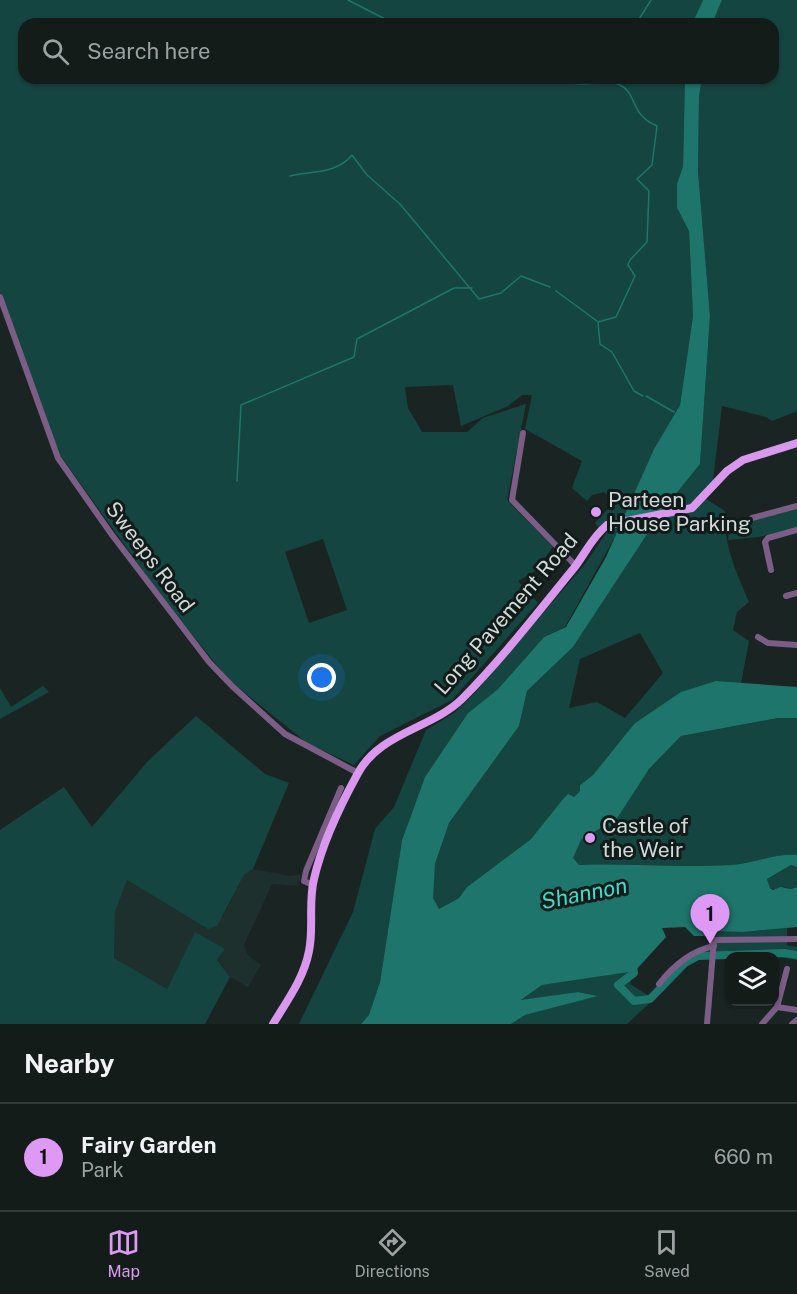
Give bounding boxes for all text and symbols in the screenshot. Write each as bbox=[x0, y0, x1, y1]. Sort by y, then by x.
search box bbox=[18, 18, 779, 84]
icon: search bbox=[39, 35, 72, 68]
text: Search here bbox=[87, 38, 211, 64]
place label: Parteen House Parking bbox=[608, 487, 751, 536]
street label: Sweeps Road bbox=[101, 496, 200, 617]
marker: Parteen House Parking bbox=[589, 505, 603, 519]
street label: Long Pavement Road bbox=[429, 528, 582, 699]
your location bbox=[307, 663, 336, 692]
place label: Castle of the Weir bbox=[602, 813, 689, 862]
marker: Castle of the Weir bbox=[583, 831, 597, 845]
water label: Shannon bbox=[539, 872, 629, 914]
pin: 1 bbox=[690, 894, 730, 944]
map controls bbox=[725, 952, 779, 1006]
button: layers bbox=[725, 952, 779, 1006]
text: Nearby bbox=[24, 1048, 114, 1079]
text: Fairy Garden bbox=[81, 1132, 217, 1158]
text: 1 bbox=[39, 1145, 48, 1169]
text: 660 m bbox=[714, 1145, 773, 1169]
text: Park bbox=[81, 1158, 124, 1182]
tab: Map bbox=[107, 1226, 140, 1281]
tab: Directions bbox=[355, 1226, 430, 1281]
tab: Saved bbox=[644, 1226, 690, 1281]

